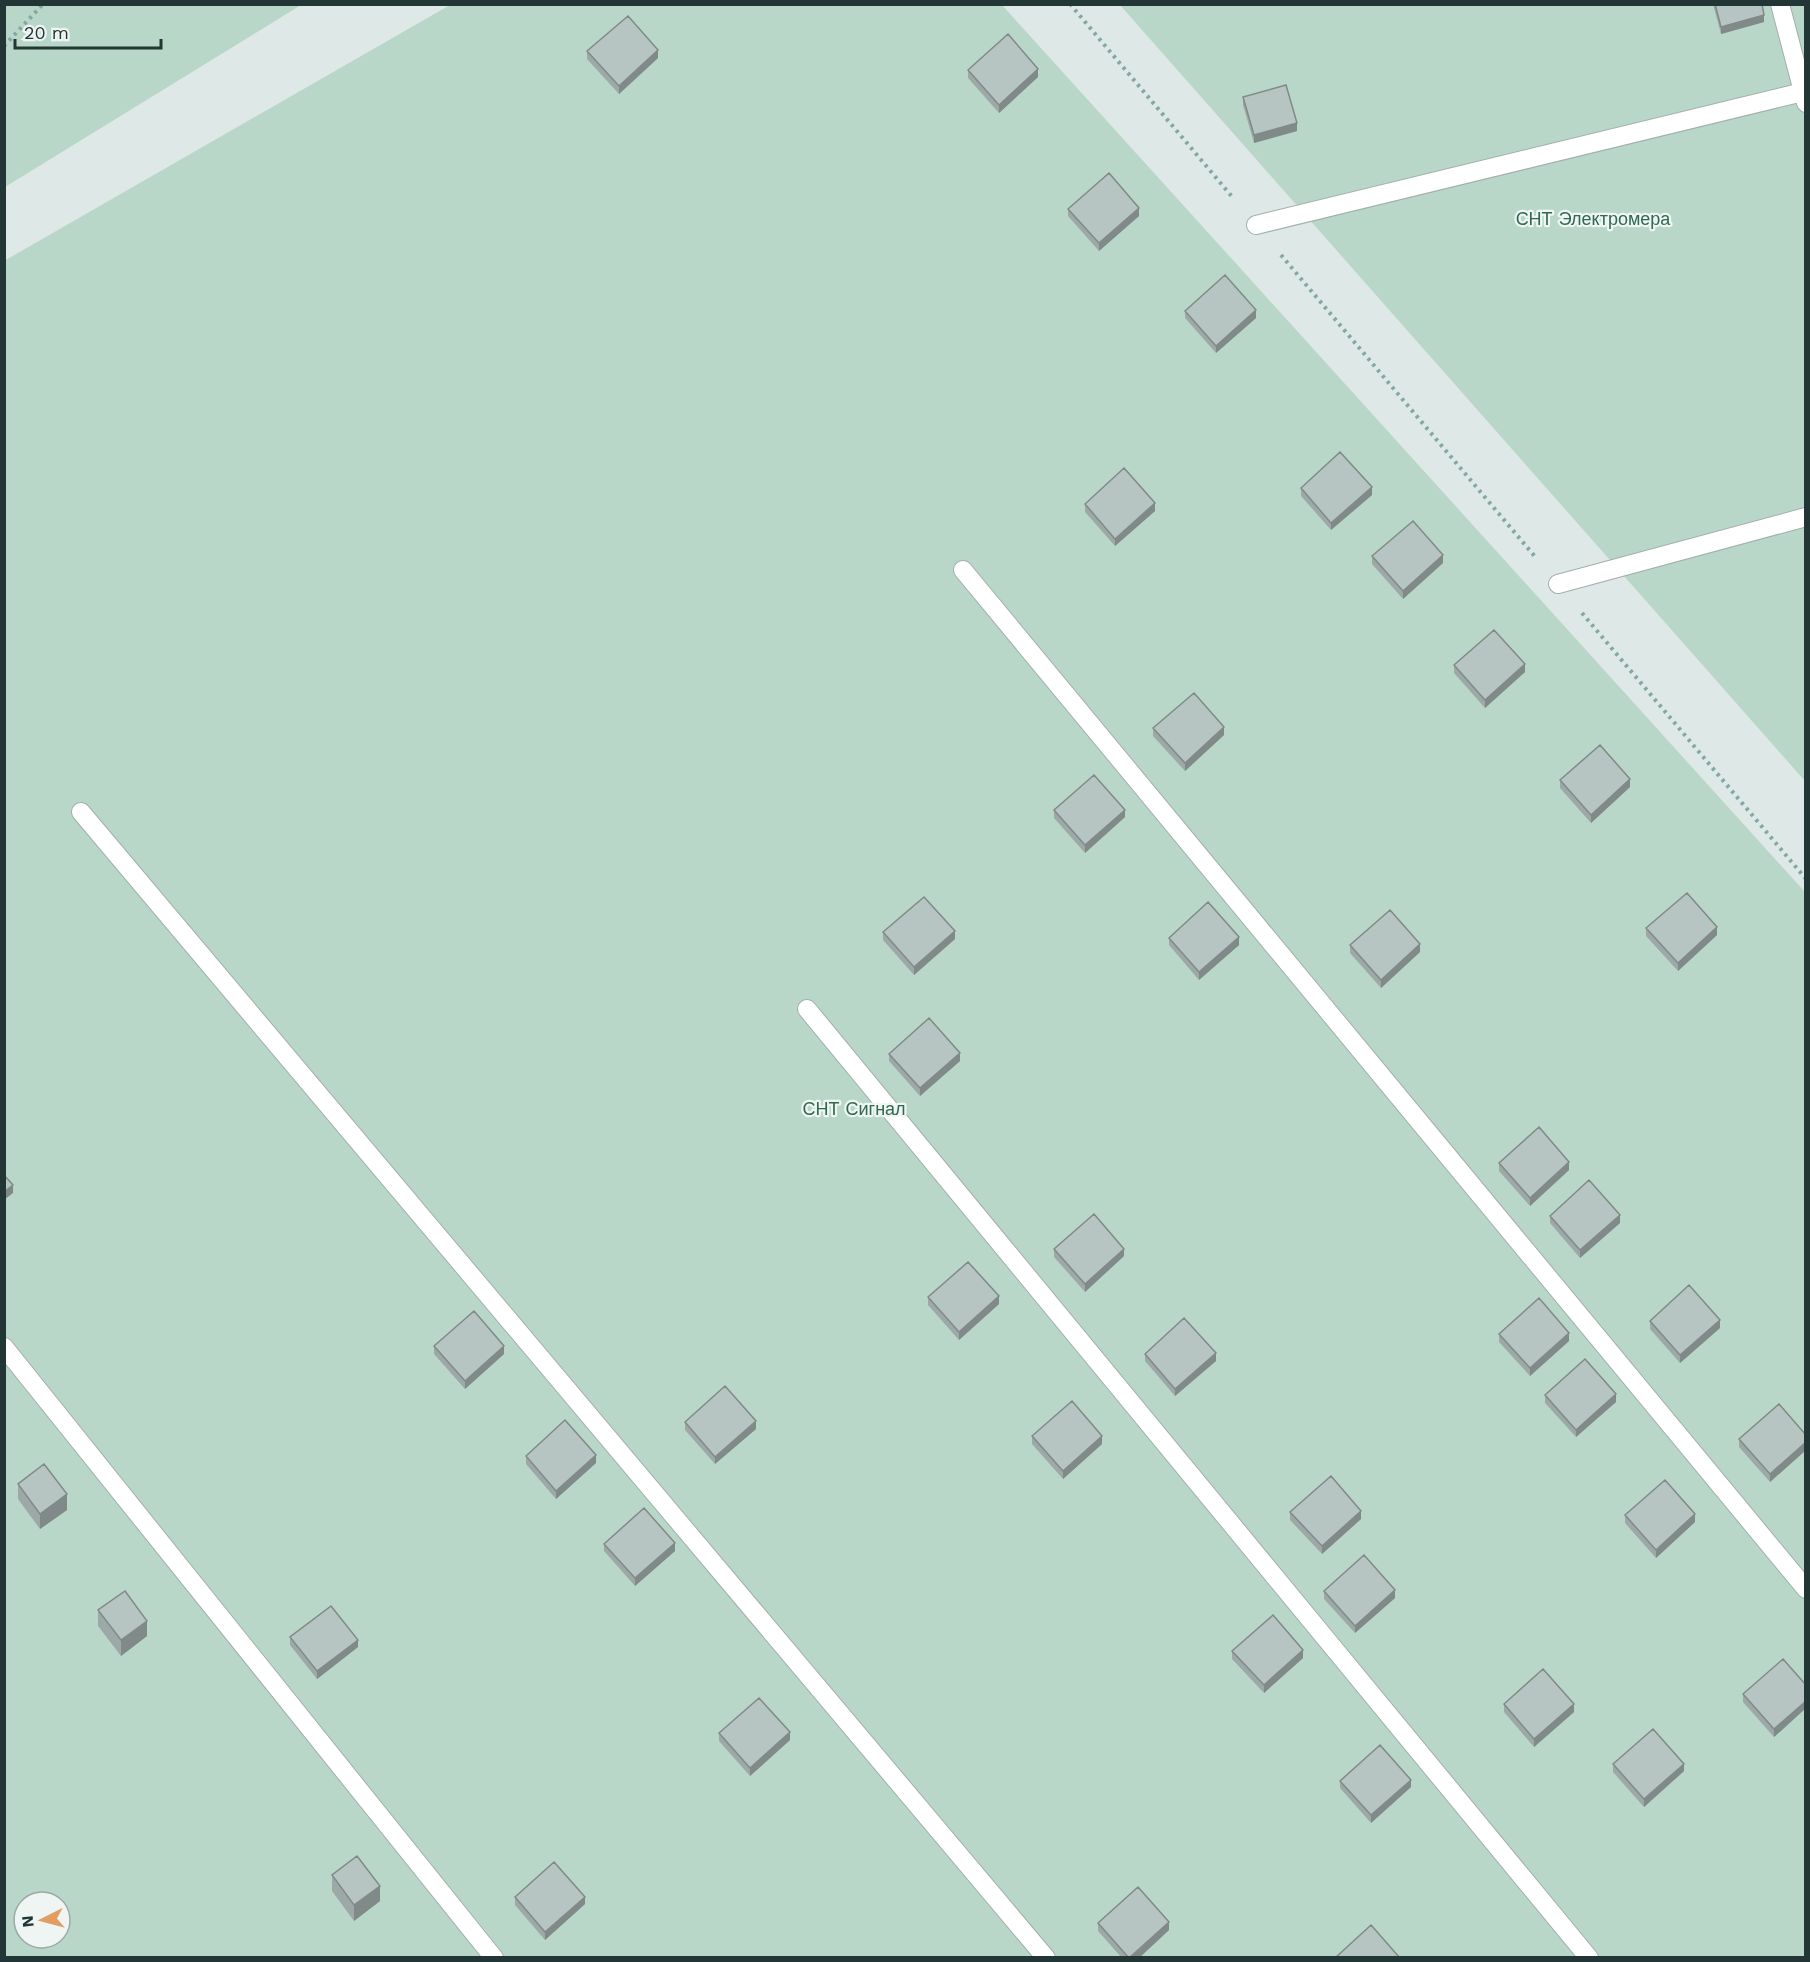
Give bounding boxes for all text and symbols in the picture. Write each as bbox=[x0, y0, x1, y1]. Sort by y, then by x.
scale bar bbox=[15, 12, 160, 50]
text: 20 m bbox=[24, 22, 69, 43]
park label: СНТ Электромера bbox=[1516, 208, 1671, 229]
park label: СНТ Сигнал bbox=[802, 1098, 906, 1119]
north arrow bbox=[12, 1890, 72, 1950]
text: N bbox=[18, 1915, 38, 1928]

